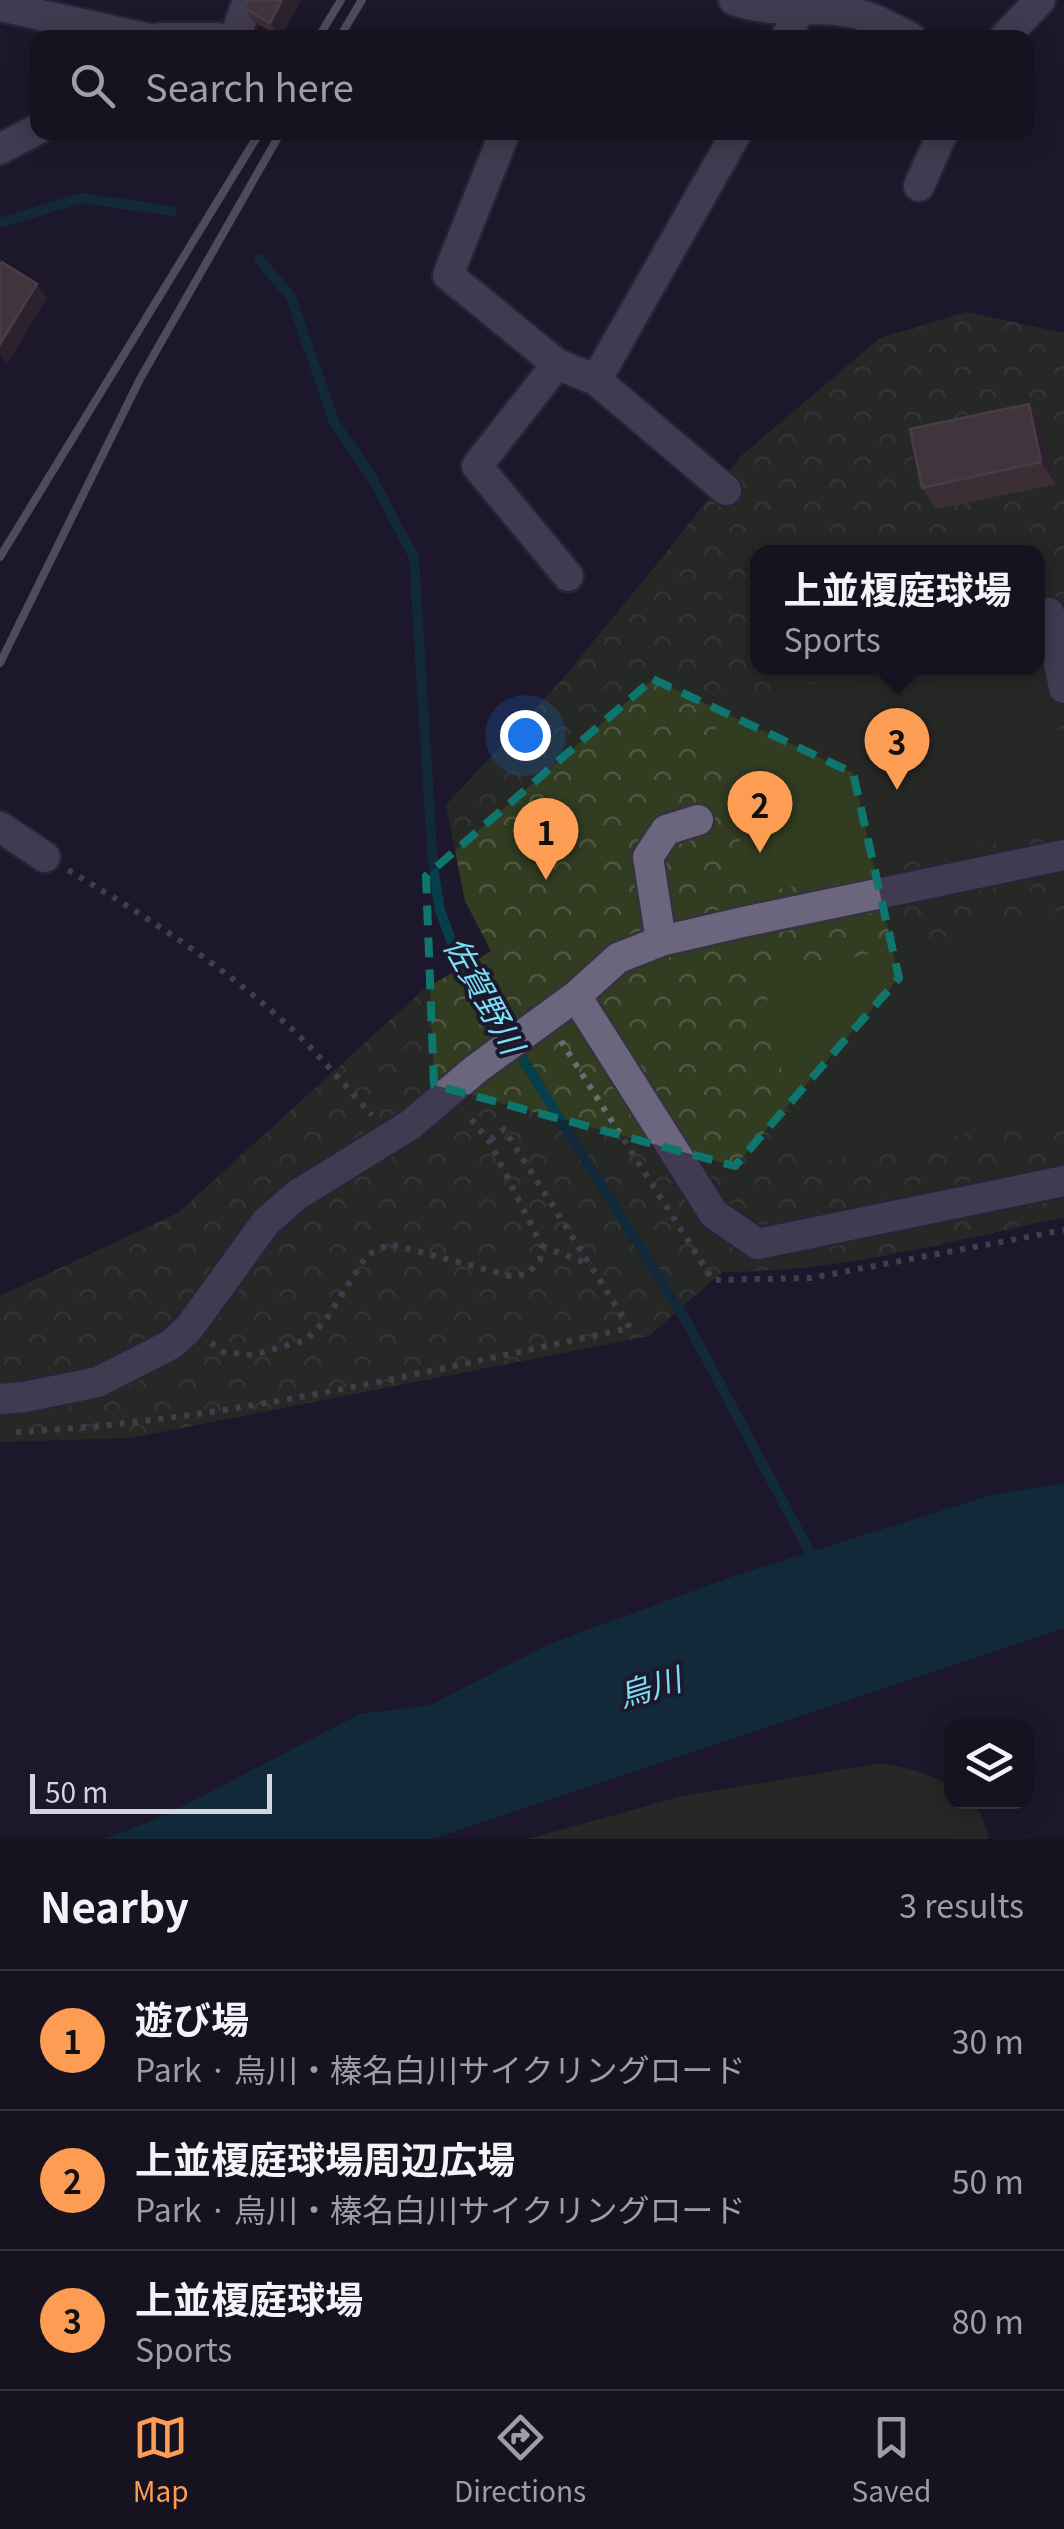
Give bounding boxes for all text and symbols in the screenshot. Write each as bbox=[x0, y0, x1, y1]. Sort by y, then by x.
search box bbox=[30, 30, 1034, 140]
icon: search bbox=[65, 58, 120, 113]
text: Search here bbox=[145, 58, 354, 113]
popup bbox=[750, 545, 1045, 675]
text: 上並榎庭球場 bbox=[783, 560, 1012, 615]
text: Sports bbox=[783, 615, 881, 661]
pin: 3 bbox=[864, 708, 930, 790]
your location bbox=[500, 710, 551, 761]
pin: 2 bbox=[728, 770, 792, 853]
pin: 1 bbox=[514, 798, 578, 880]
water label: 佐賀野川 bbox=[435, 927, 539, 1064]
water label: 烏川 bbox=[612, 1653, 689, 1716]
map controls bbox=[944, 1719, 1034, 1809]
button: layers bbox=[944, 1719, 1034, 1809]
scale bar bbox=[30, 1769, 272, 1814]
text: 50 m bbox=[45, 1771, 108, 1811]
text: Nearby bbox=[40, 1874, 189, 1935]
text: 3 results bbox=[899, 1881, 1024, 1927]
text: 遊び場 bbox=[135, 1990, 249, 2045]
text: 1 bbox=[63, 2017, 82, 2063]
text: 30 m bbox=[952, 2017, 1024, 2063]
text: Park · 烏川・榛名白川サイクリングロード bbox=[135, 2045, 745, 2091]
text: 上並榎庭球場周辺広場 bbox=[135, 2130, 515, 2185]
text: 2 bbox=[63, 2157, 82, 2203]
text: 50 m bbox=[952, 2157, 1024, 2203]
text: Park · 烏川・榛名白川サイクリングロード bbox=[135, 2185, 745, 2231]
text: 上並榎庭球場 bbox=[135, 2270, 363, 2325]
text: 3 bbox=[63, 2297, 82, 2343]
text: 80 m bbox=[952, 2297, 1024, 2343]
text: Sports bbox=[135, 2325, 232, 2371]
tab: Map bbox=[133, 2410, 189, 2510]
tab: Directions bbox=[454, 2410, 586, 2510]
tab: Saved bbox=[852, 2410, 931, 2510]

